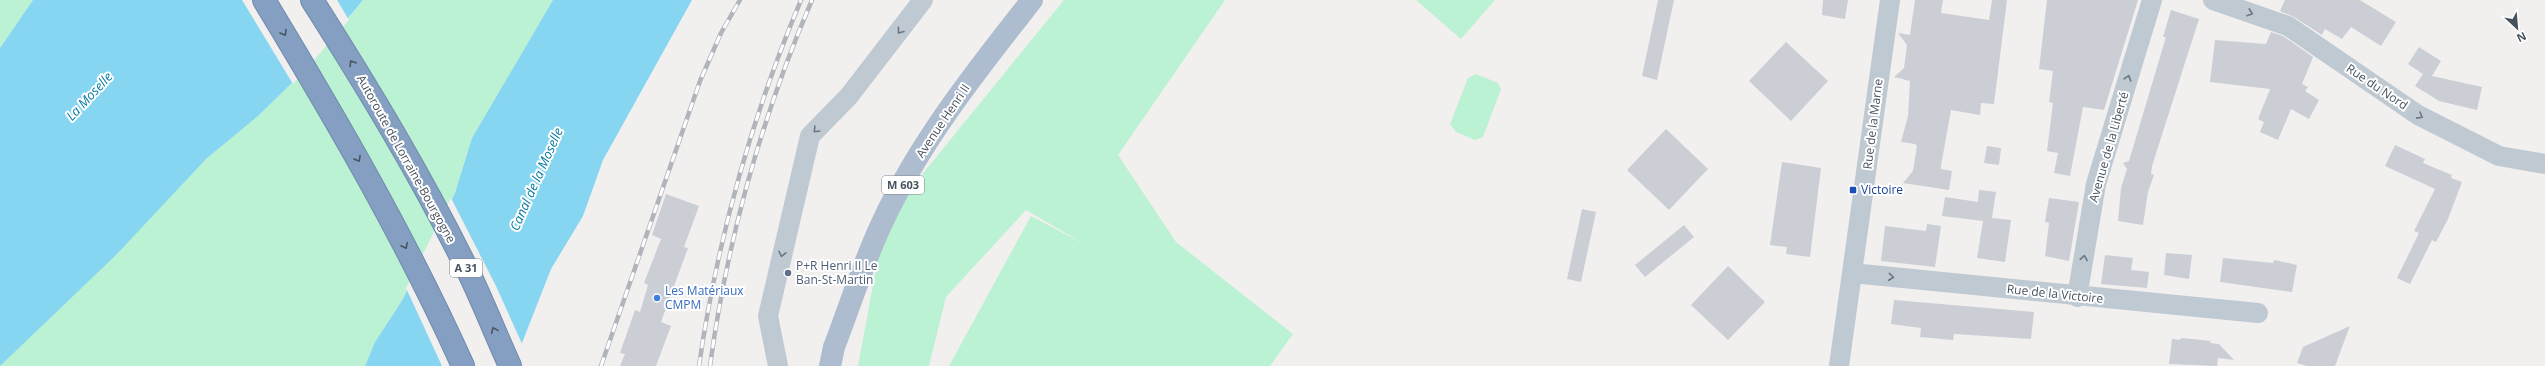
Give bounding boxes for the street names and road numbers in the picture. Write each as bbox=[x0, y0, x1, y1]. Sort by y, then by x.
street label: Rue du Nord bbox=[2343, 60, 2411, 113]
street label: Autoroute de Lorraine-Bourgogne bbox=[353, 72, 460, 246]
street label: Rue de la Marne bbox=[1859, 77, 1887, 170]
street label: Avenue Henri II bbox=[912, 80, 974, 161]
street label: Avenue de la Liberté bbox=[2085, 89, 2133, 204]
road number: M 603 bbox=[882, 176, 924, 194]
road number: A 31 bbox=[450, 259, 482, 277]
street label: Rue de la Victoire bbox=[2006, 280, 2104, 307]

